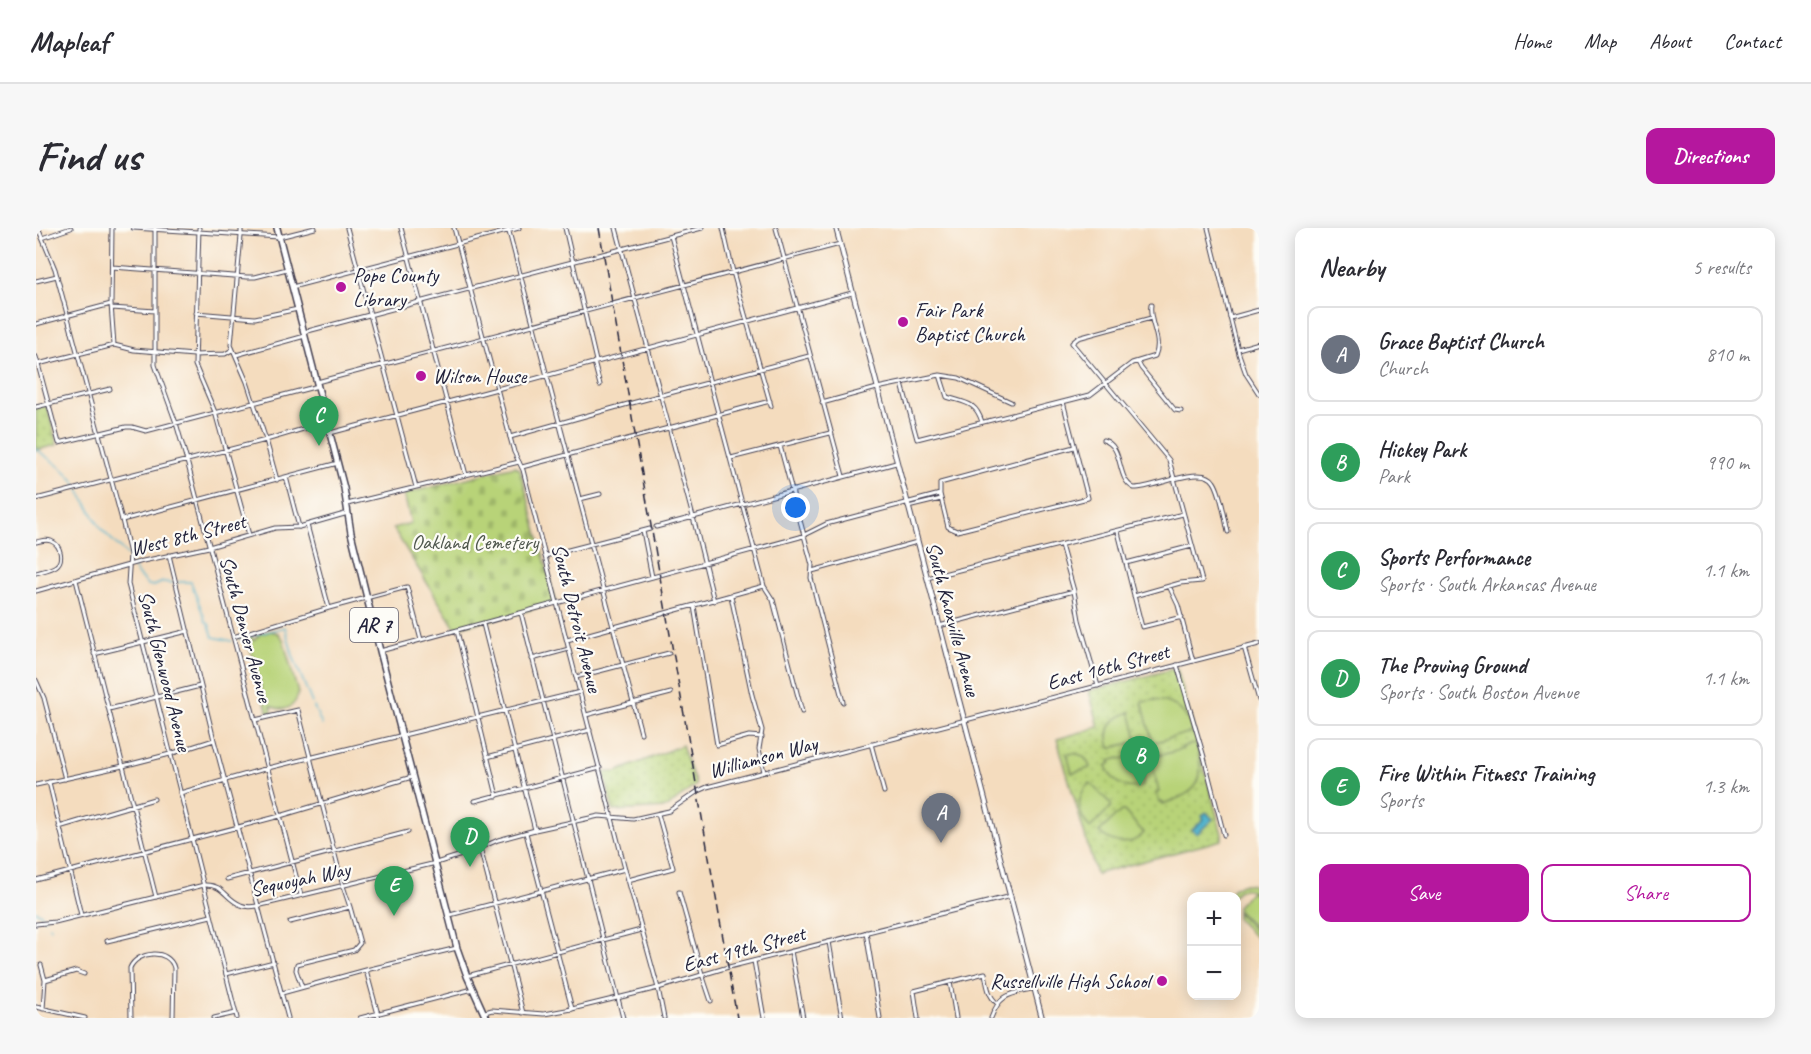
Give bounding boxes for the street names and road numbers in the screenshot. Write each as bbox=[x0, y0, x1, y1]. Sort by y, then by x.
street label: West 8th Street bbox=[128, 508, 250, 562]
street label: South Knoxville Avenue bbox=[920, 539, 986, 700]
street label: South Detroit Avenue bbox=[546, 541, 608, 696]
street label: South Denver Avenue bbox=[214, 553, 279, 707]
street label: South Glenwood Avenue bbox=[133, 588, 198, 755]
road number: AR 7 bbox=[350, 608, 398, 642]
street label: East 16th Street bbox=[1044, 638, 1174, 696]
street label: Williamson Way bbox=[706, 730, 822, 784]
street label: Sequoyah Way bbox=[248, 855, 354, 902]
street label: East 19th Street bbox=[680, 920, 810, 978]

